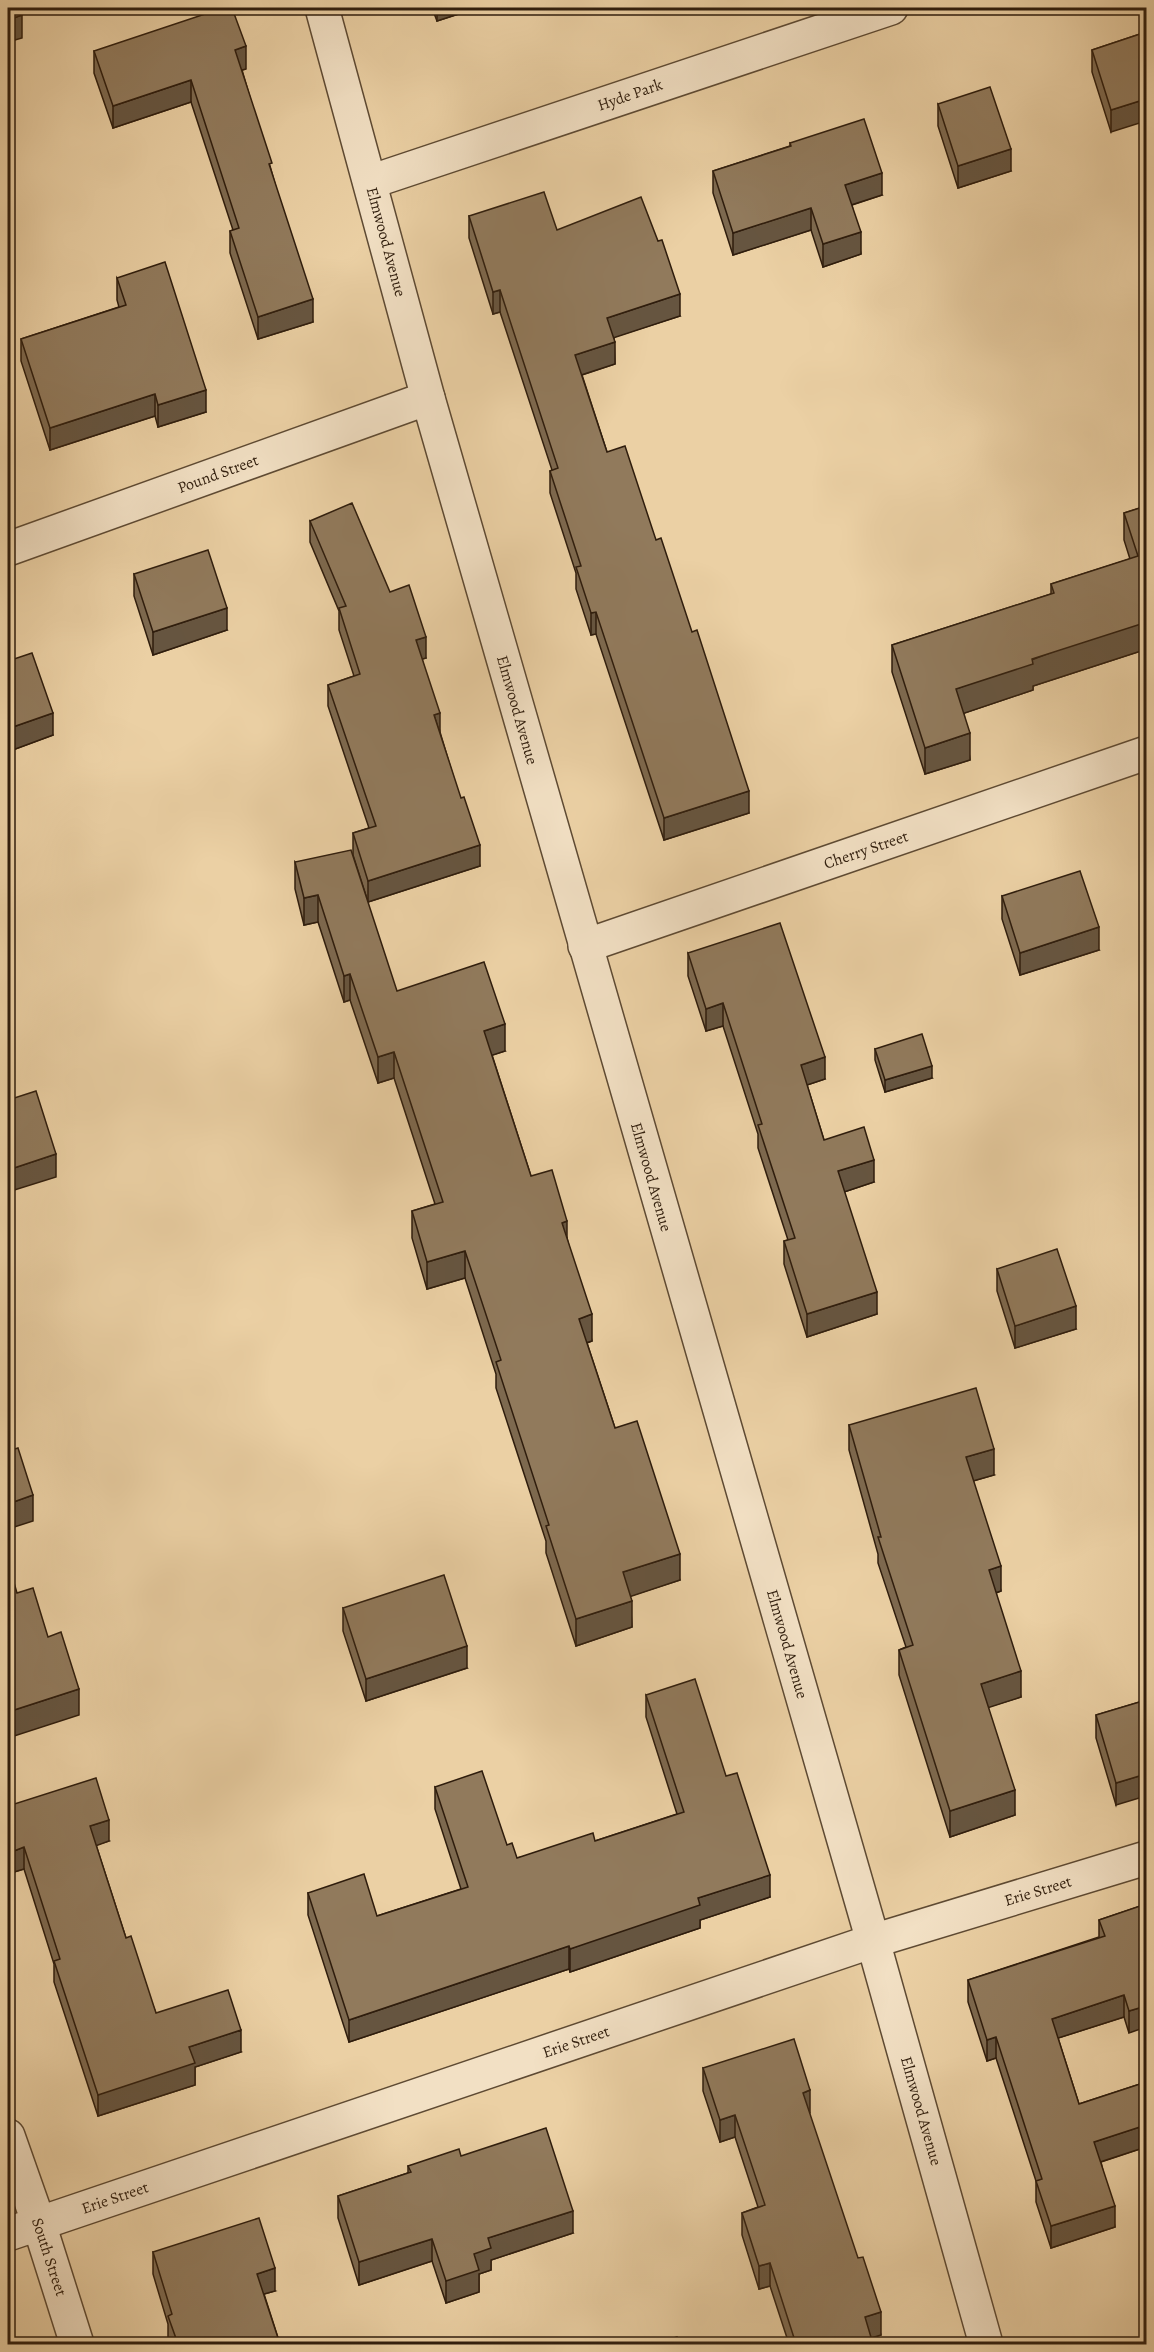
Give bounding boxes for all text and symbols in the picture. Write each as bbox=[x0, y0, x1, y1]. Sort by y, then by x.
street label: Hyde Park bbox=[595, 74, 665, 116]
street label: Elmwood Avenue bbox=[361, 185, 411, 299]
street label: Pound Street bbox=[174, 449, 262, 499]
street label: Elmwood Avenue bbox=[491, 653, 543, 767]
street label: Cherry Street bbox=[821, 825, 911, 875]
street label: Elmwood Avenue bbox=[625, 1120, 677, 1234]
street label: Elmwood Avenue bbox=[761, 1587, 813, 1701]
street label: Erie Street bbox=[1002, 1870, 1074, 1912]
street label: Erie Street bbox=[540, 2020, 612, 2064]
street label: Elmwood Avenue bbox=[895, 2054, 947, 2168]
street label: Erie Street bbox=[79, 2176, 151, 2220]
street label: South Street bbox=[26, 2215, 72, 2299]

